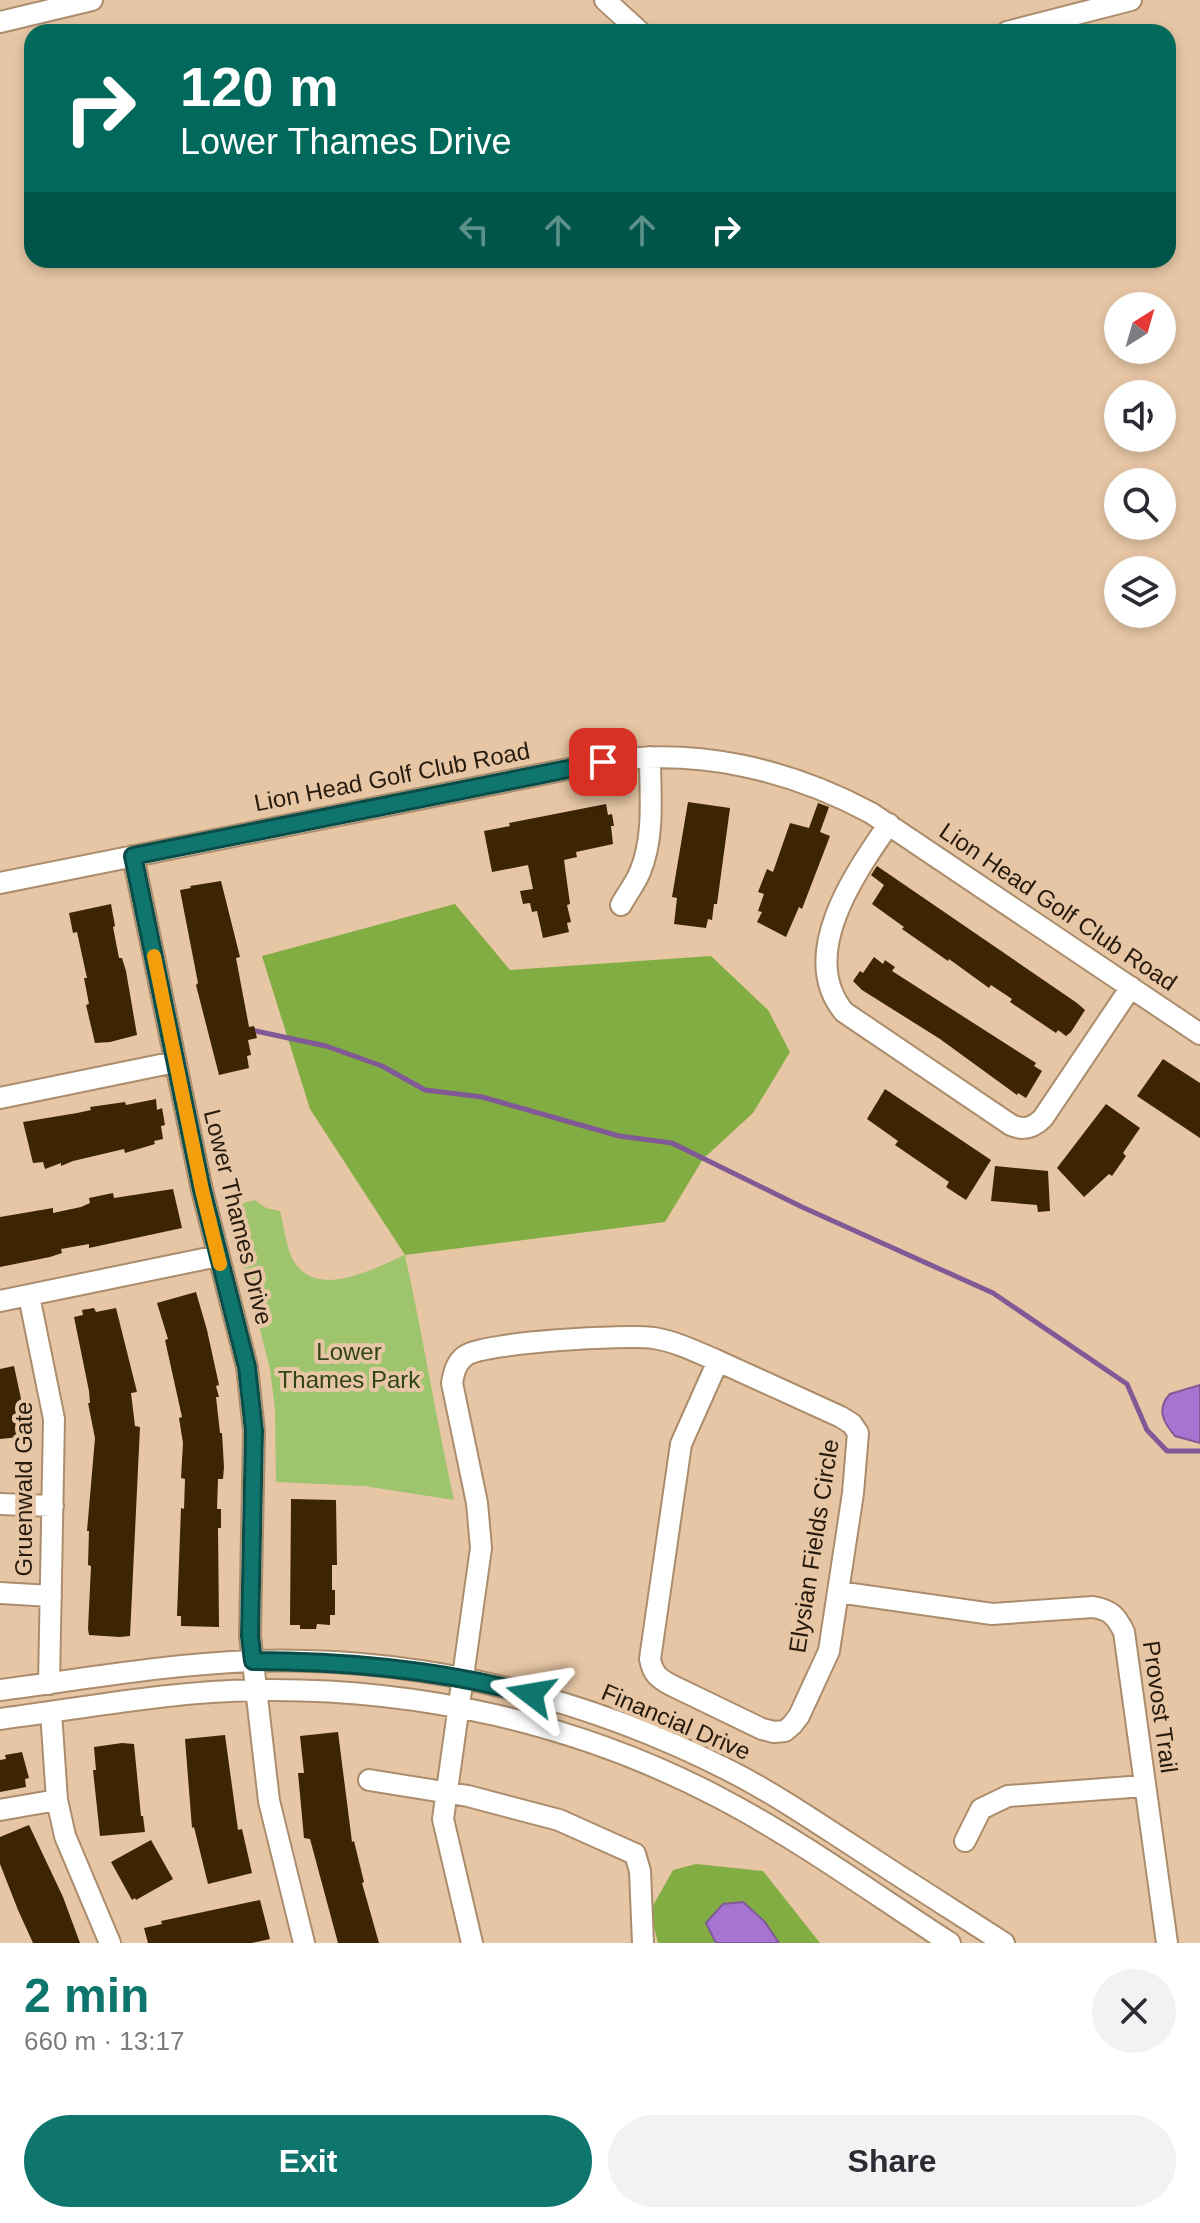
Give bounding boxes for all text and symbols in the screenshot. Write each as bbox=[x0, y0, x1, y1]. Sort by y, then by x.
text: 120 m bbox=[180, 55, 339, 118]
icon: right bbox=[48, 56, 152, 160]
text: Lower Thames Drive bbox=[180, 121, 511, 162]
icon: left bbox=[452, 208, 496, 252]
icon: ahead bbox=[536, 208, 580, 252]
icon: ahead bbox=[620, 208, 664, 252]
icon: right bbox=[704, 208, 748, 252]
north arrow bbox=[1104, 292, 1176, 364]
map controls bbox=[1104, 292, 1176, 628]
button: sound bbox=[1104, 380, 1176, 452]
button: search bbox=[1104, 468, 1176, 540]
button: layers bbox=[1104, 556, 1176, 628]
pin bbox=[569, 728, 637, 796]
street label: Lion Head Golf Club Road bbox=[252, 737, 532, 816]
icon: arrive bbox=[581, 740, 625, 784]
street label: Lion Head Golf Club Road bbox=[935, 817, 1182, 996]
street label: Lower Thames Drive bbox=[199, 1106, 278, 1327]
park label: Lower Thames Park bbox=[278, 1338, 421, 1393]
street label: Gruenwald Gate bbox=[10, 1402, 37, 1576]
street label: Elysian Fields Circle bbox=[783, 1437, 844, 1655]
street label: Provost Trail bbox=[1138, 1639, 1183, 1775]
position arrow bbox=[489, 1652, 573, 1736]
street label: Financial Drive bbox=[598, 1678, 755, 1765]
text: 2 min bbox=[24, 1969, 149, 2022]
button: close bbox=[1092, 1969, 1176, 2053]
text: 660 m · 13:17 bbox=[24, 2026, 184, 2056]
button: Exit bbox=[24, 2115, 592, 2207]
button: Share bbox=[608, 2115, 1176, 2207]

